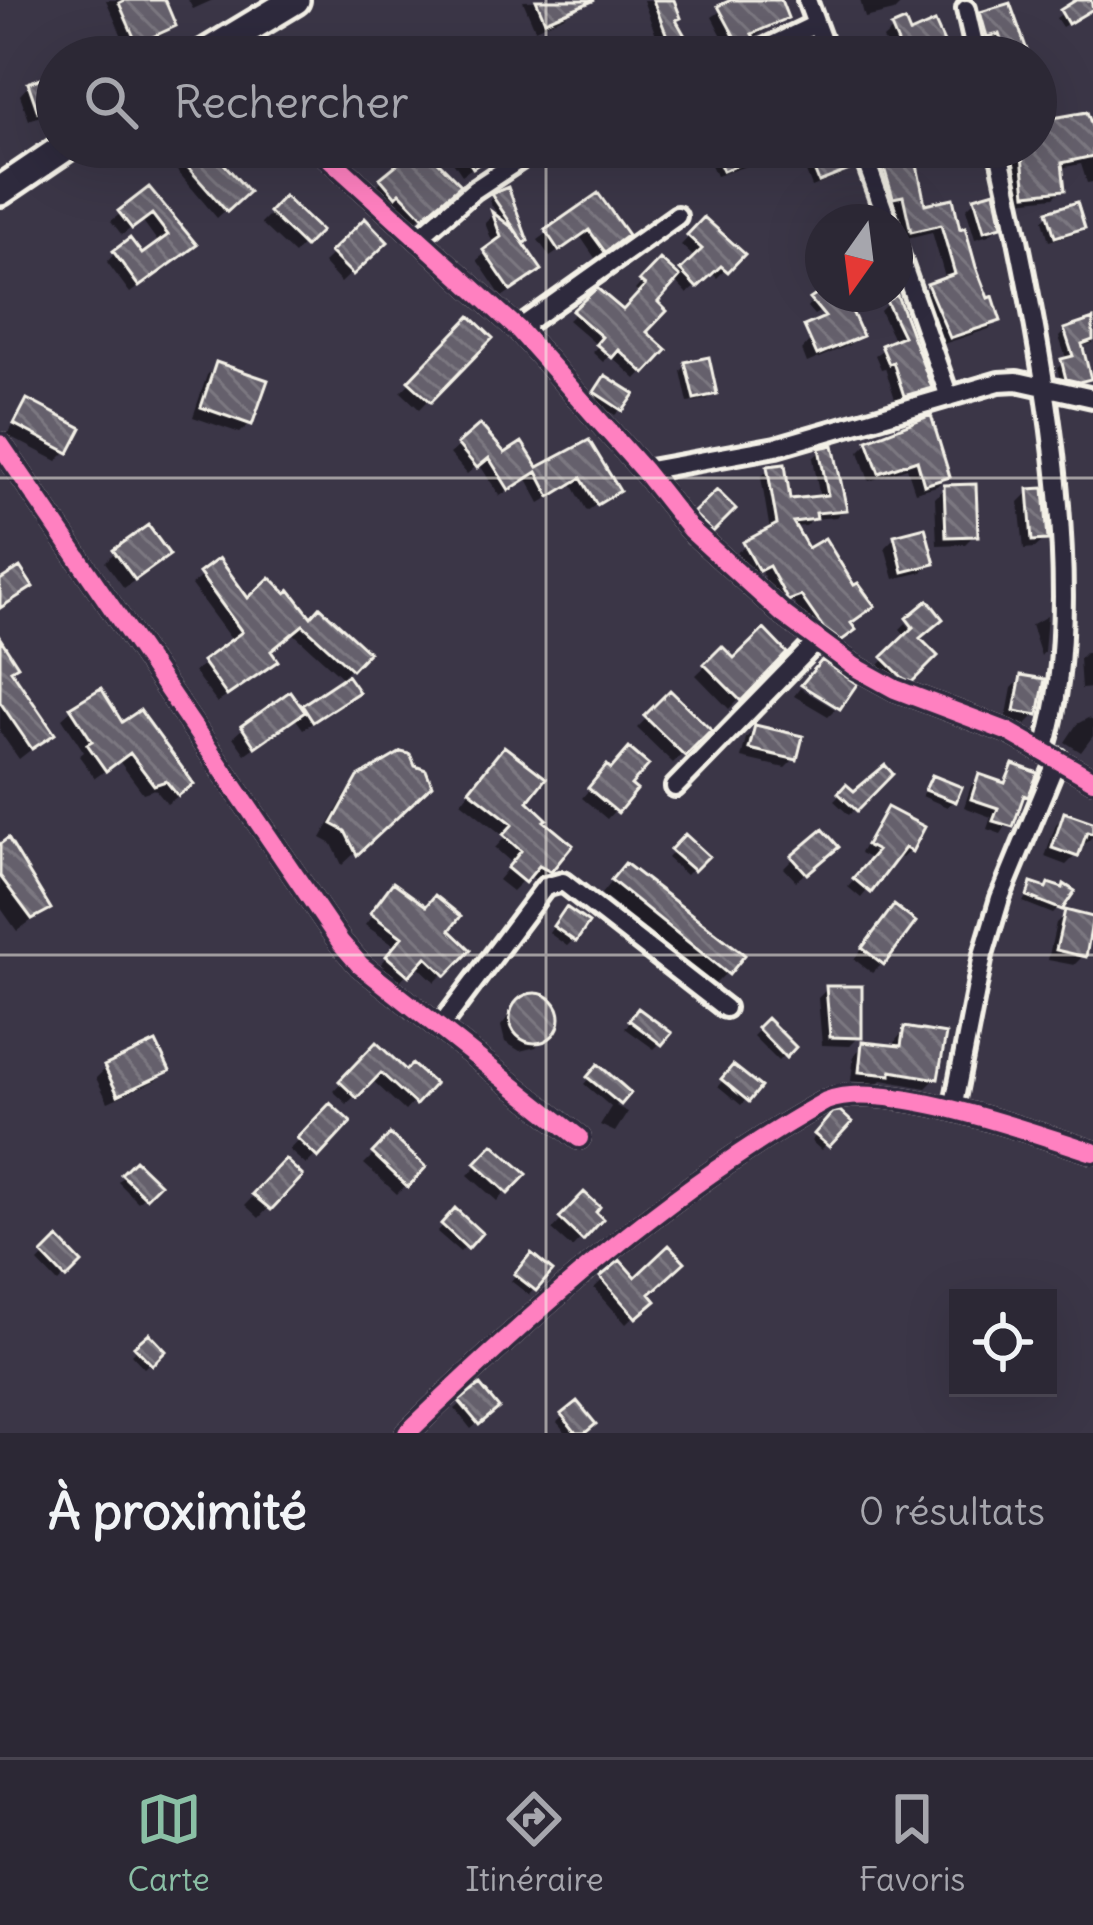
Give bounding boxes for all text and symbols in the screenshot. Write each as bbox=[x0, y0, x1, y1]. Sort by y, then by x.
search box bbox=[36, 36, 1057, 168]
icon: search bbox=[78, 69, 144, 135]
text: Rechercher bbox=[174, 74, 409, 130]
north arrow bbox=[805, 204, 913, 312]
map controls bbox=[949, 1289, 1057, 1397]
button: locate bbox=[949, 1289, 1057, 1397]
text: À proximité bbox=[48, 1479, 307, 1543]
text: 0 résultats bbox=[859, 1487, 1045, 1536]
tab: Carte bbox=[128, 1786, 210, 1900]
tab: Itinéraire bbox=[465, 1786, 604, 1900]
tab: Favoris bbox=[859, 1786, 965, 1900]

